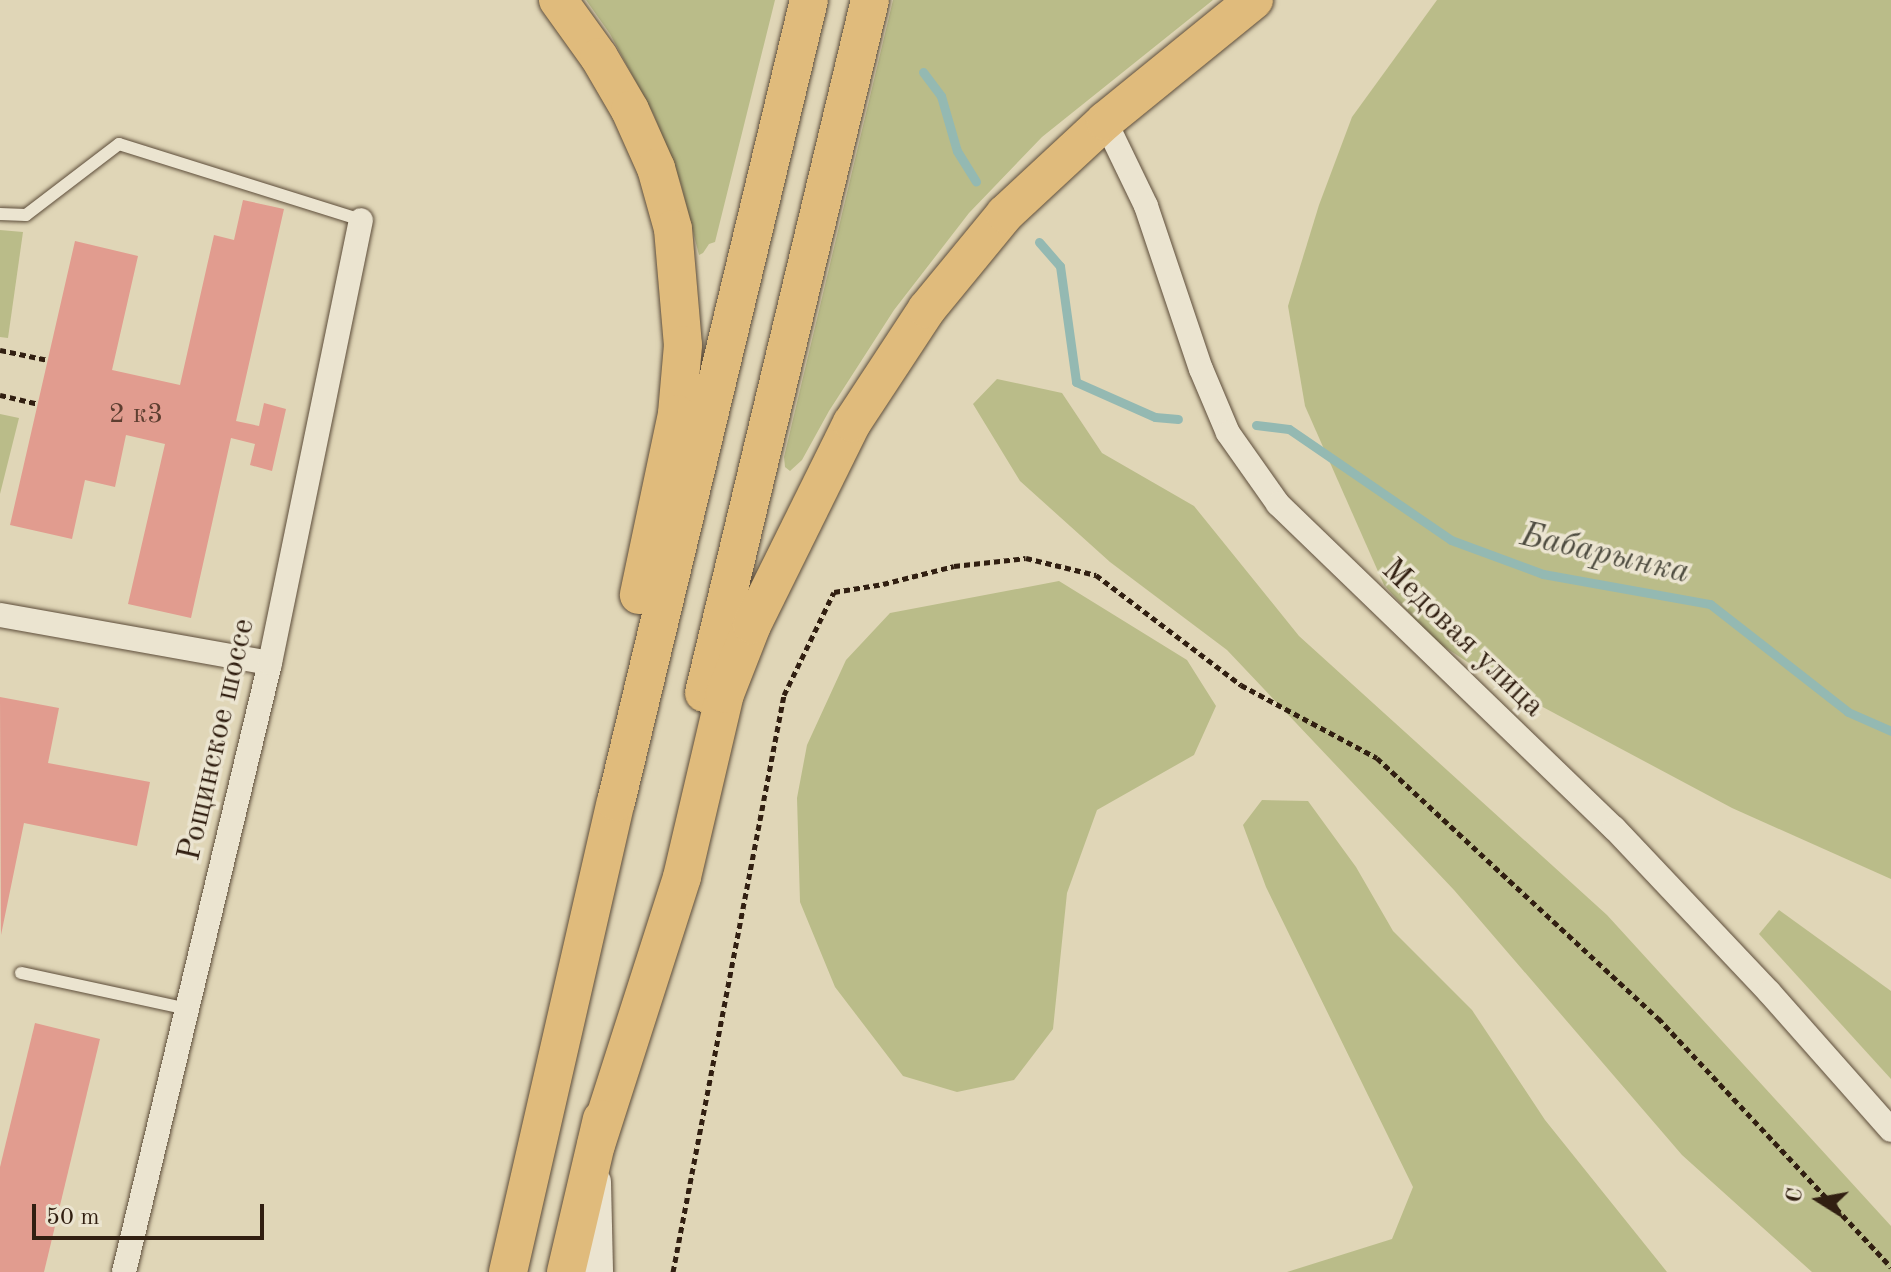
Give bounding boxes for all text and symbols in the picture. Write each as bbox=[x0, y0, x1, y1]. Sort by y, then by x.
house number: 2 к3 bbox=[109, 398, 163, 432]
water label: Бабарынка bbox=[1517, 516, 1693, 594]
street label: Медовая улица bbox=[1373, 552, 1551, 726]
street label: Рощинское шоссе bbox=[171, 615, 265, 865]
north arrow bbox=[1779, 1160, 1859, 1240]
text: С bbox=[1783, 1186, 1808, 1205]
scale bar bbox=[36, 1188, 268, 1238]
text: 50 m bbox=[46, 1206, 100, 1230]

